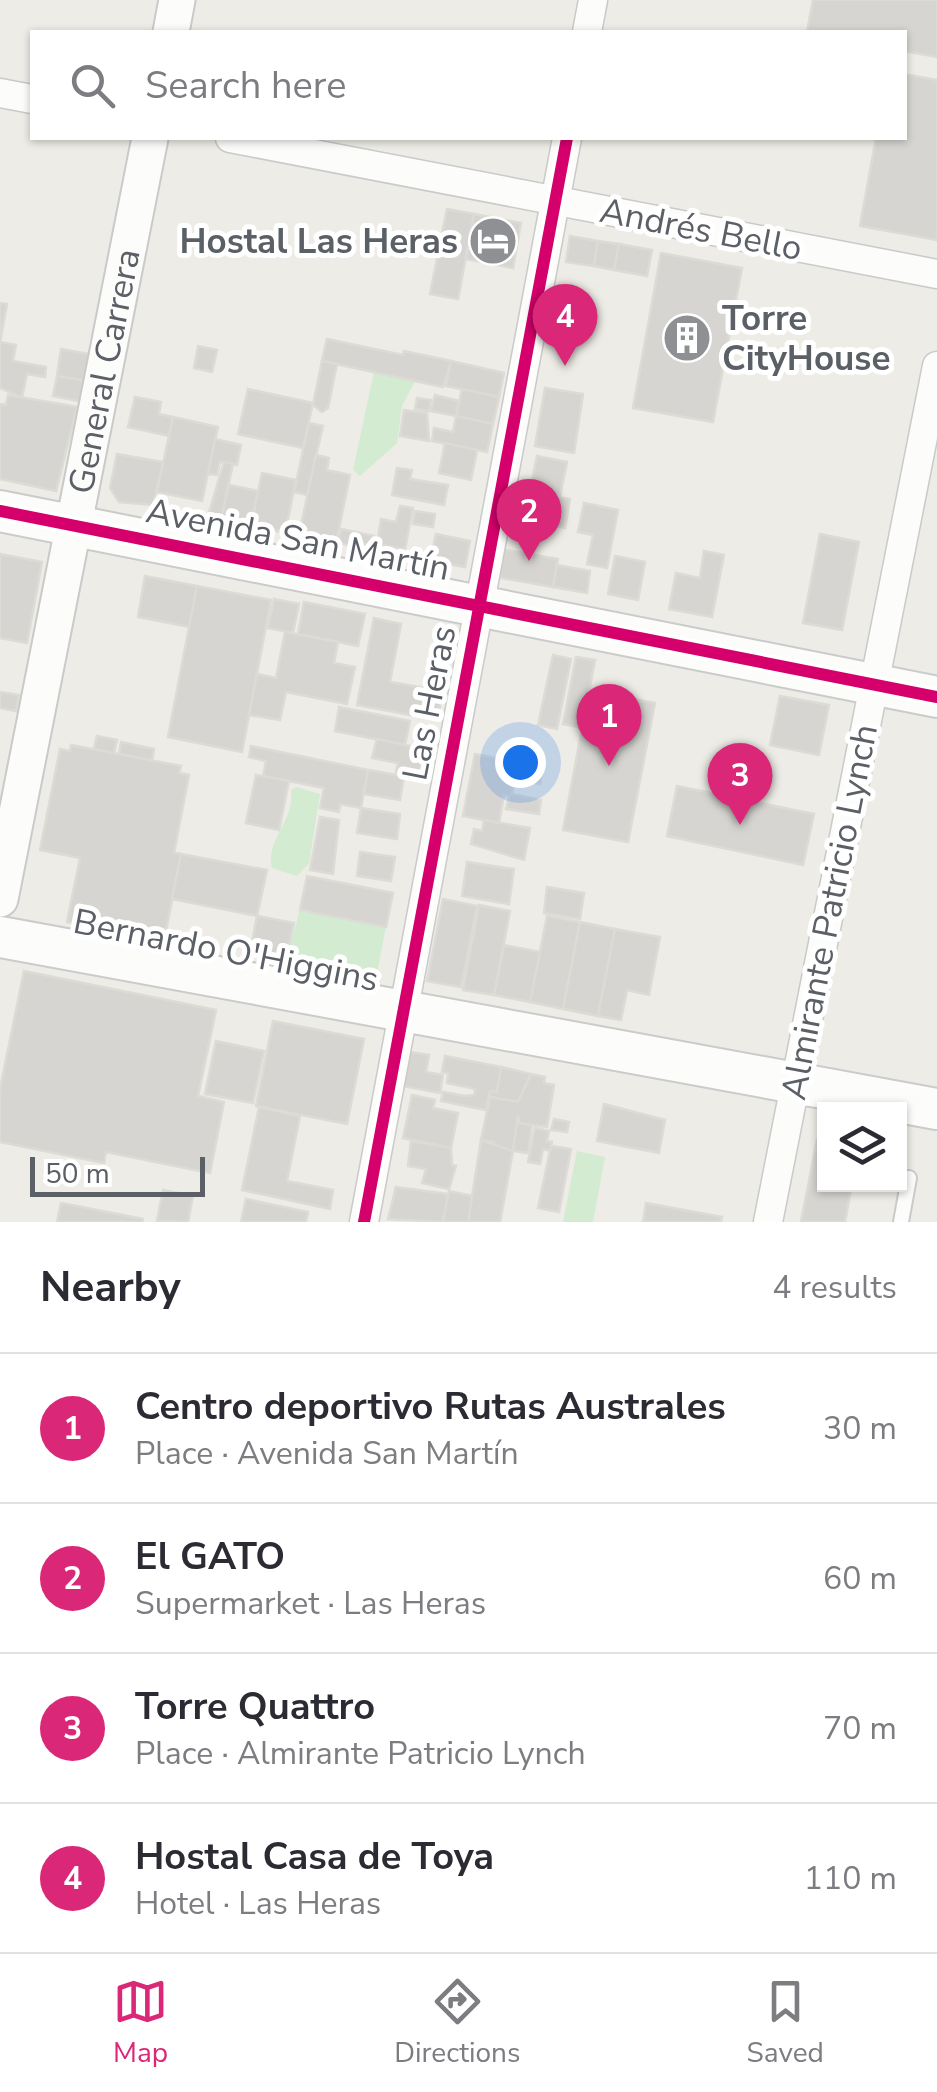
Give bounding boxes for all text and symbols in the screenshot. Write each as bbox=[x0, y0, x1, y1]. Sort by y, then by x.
search box bbox=[30, 30, 907, 140]
icon: search bbox=[65, 58, 120, 113]
text: Search here bbox=[145, 60, 346, 111]
street label: Andrés Bello bbox=[596, 187, 806, 272]
hotel icon: Hostal Las Heras bbox=[467, 215, 519, 267]
place label: Hostal Las Heras bbox=[180, 218, 458, 265]
street label: General Carrera bbox=[57, 245, 152, 498]
pin: 4 bbox=[532, 284, 598, 366]
place label: Torre CityHouse bbox=[722, 295, 890, 382]
building icon: Torre CityHouse bbox=[661, 312, 713, 364]
pin: 2 bbox=[496, 478, 562, 561]
street label: Avenida San Martín bbox=[142, 487, 454, 592]
street label: Las Heras bbox=[392, 622, 467, 784]
pin: 1 bbox=[576, 684, 642, 766]
street label: Almirante Patricio Lynch bbox=[770, 720, 889, 1104]
your location bbox=[495, 737, 546, 788]
pin: 3 bbox=[708, 742, 772, 825]
street label: Bernardo O'Higgins bbox=[69, 898, 382, 1003]
map controls bbox=[817, 1102, 907, 1192]
button: layers bbox=[817, 1102, 907, 1192]
scale bar bbox=[30, 1152, 205, 1196]
text: 50 m bbox=[45, 1155, 110, 1193]
text: Nearby bbox=[40, 1259, 181, 1316]
text: 4 results bbox=[772, 1266, 897, 1309]
text: Centro deportivo Rutas Australes bbox=[135, 1381, 726, 1432]
text: 1 bbox=[63, 1407, 82, 1450]
text: 30 m bbox=[823, 1407, 897, 1450]
text: Place · Avenida San Martín bbox=[135, 1432, 519, 1475]
text: El GATO bbox=[135, 1531, 285, 1582]
text: 2 bbox=[63, 1557, 82, 1600]
text: 60 m bbox=[823, 1557, 897, 1600]
text: Supermarket · Las Heras bbox=[135, 1582, 486, 1625]
text: Torre Quattro bbox=[135, 1681, 375, 1732]
text: 3 bbox=[63, 1707, 82, 1750]
text: 70 m bbox=[823, 1707, 897, 1750]
text: Place · Almirante Patricio Lynch bbox=[135, 1732, 586, 1775]
text: Hostal Casa de Toya bbox=[135, 1831, 494, 1882]
text: 4 bbox=[63, 1857, 82, 1900]
text: 110 m bbox=[804, 1857, 897, 1900]
text: Hotel · Las Heras bbox=[135, 1882, 381, 1925]
tab: Map bbox=[113, 1974, 168, 2072]
tab: Directions bbox=[394, 1974, 520, 2072]
tab: Saved bbox=[747, 1974, 824, 2072]

